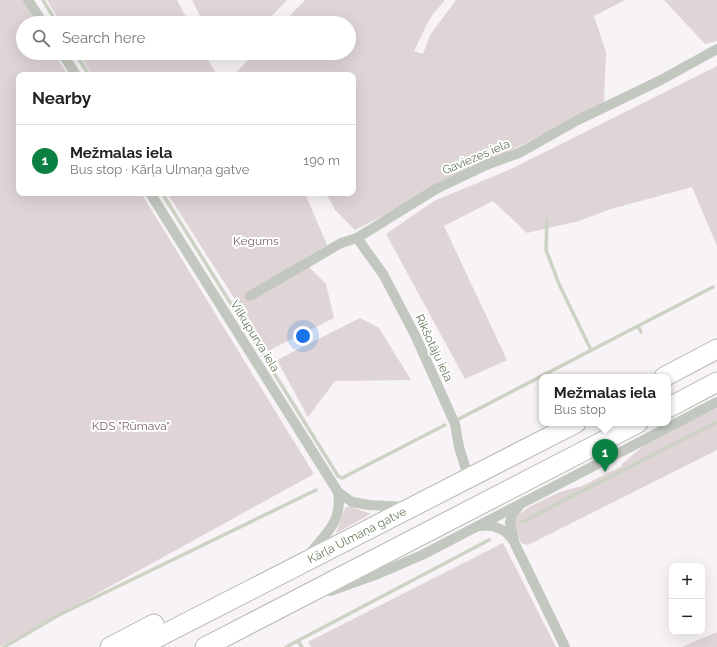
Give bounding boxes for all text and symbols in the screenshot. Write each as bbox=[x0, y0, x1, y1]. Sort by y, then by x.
search box bbox=[16, 16, 356, 60]
icon: search bbox=[30, 27, 52, 49]
text: Search here bbox=[62, 29, 145, 47]
text: Nearby bbox=[32, 88, 91, 108]
street label: Gaviezes iela bbox=[440, 136, 512, 178]
text: Mežmalas iela bbox=[70, 144, 172, 162]
text: 1 bbox=[42, 153, 48, 168]
text: 190 m bbox=[304, 153, 340, 168]
text: Bus stop · Kārļa Ulmaņa gatve bbox=[70, 162, 249, 177]
park label: Ķegums bbox=[233, 234, 279, 248]
street label: Vilkupurva iela bbox=[227, 298, 283, 374]
street label: Rikšotāju iela bbox=[412, 312, 456, 384]
your location bbox=[293, 326, 313, 346]
popup bbox=[539, 374, 671, 426]
text: Mežmalas iela bbox=[554, 384, 656, 402]
text: Bus stop bbox=[554, 402, 606, 417]
park label: KDS "Rūmava" bbox=[92, 419, 170, 433]
pin: 1 bbox=[592, 439, 618, 472]
street label: Kārļa Ulmaņa gatve bbox=[305, 504, 409, 566]
map controls bbox=[669, 563, 705, 635]
button: + bbox=[669, 563, 705, 599]
button: − bbox=[669, 599, 705, 635]

